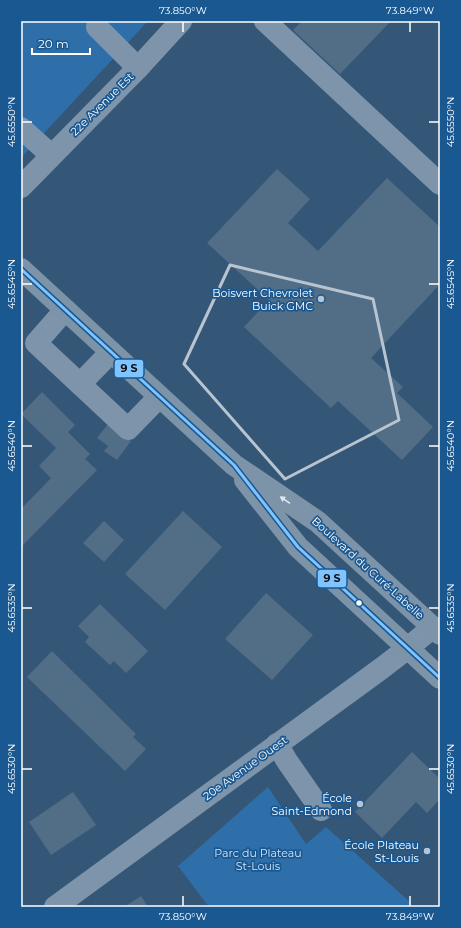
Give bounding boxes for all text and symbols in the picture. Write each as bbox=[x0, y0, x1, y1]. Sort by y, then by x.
text: 73.850°W bbox=[159, 4, 207, 17]
text: 73.849°W bbox=[386, 4, 434, 17]
scale bar bbox=[32, 30, 90, 56]
text: 20 m bbox=[38, 36, 69, 51]
street label: 22e Avenue Est bbox=[68, 69, 137, 138]
text: 45.6550°N bbox=[5, 97, 18, 147]
text: 45.6550°N bbox=[444, 97, 457, 147]
text: 45.6545°N bbox=[5, 259, 18, 309]
text: 45.6545°N bbox=[444, 259, 457, 309]
place label: Boisvert Chevrolet Buick GMC bbox=[212, 286, 314, 313]
marker: Boisvert Chevrolet Buick GMC bbox=[316, 294, 326, 304]
line badge: 9 S bbox=[114, 359, 144, 378]
text: 9 S bbox=[120, 361, 138, 375]
text: 45.6540°N bbox=[5, 420, 18, 472]
text: 45.6540°N bbox=[444, 420, 457, 472]
one-way arrow bbox=[280, 496, 291, 504]
street label: Boulevard du Curé-Labelle bbox=[309, 514, 427, 622]
line badge: 9 S bbox=[317, 569, 347, 588]
text: 9 S bbox=[323, 571, 341, 585]
text: 45.6535°N bbox=[5, 583, 18, 633]
text: 45.6535°N bbox=[444, 583, 457, 633]
unlabelled marker bbox=[354, 598, 364, 608]
street label: 20e Avenue Ouest bbox=[200, 732, 290, 803]
text: 45.6530°N bbox=[5, 744, 18, 794]
text: 45.6530°N bbox=[444, 744, 457, 794]
place label: École Saint-Edmond bbox=[272, 791, 352, 818]
marker: École Saint-Edmond bbox=[355, 799, 365, 809]
place label: École Plateau St-Louis bbox=[344, 838, 420, 865]
park label: Parc du Plateau St-Louis bbox=[214, 846, 302, 873]
marker: École Plateau St-Louis bbox=[422, 846, 432, 856]
text: 73.850°W bbox=[159, 910, 207, 923]
text: 73.849°W bbox=[386, 910, 434, 923]

